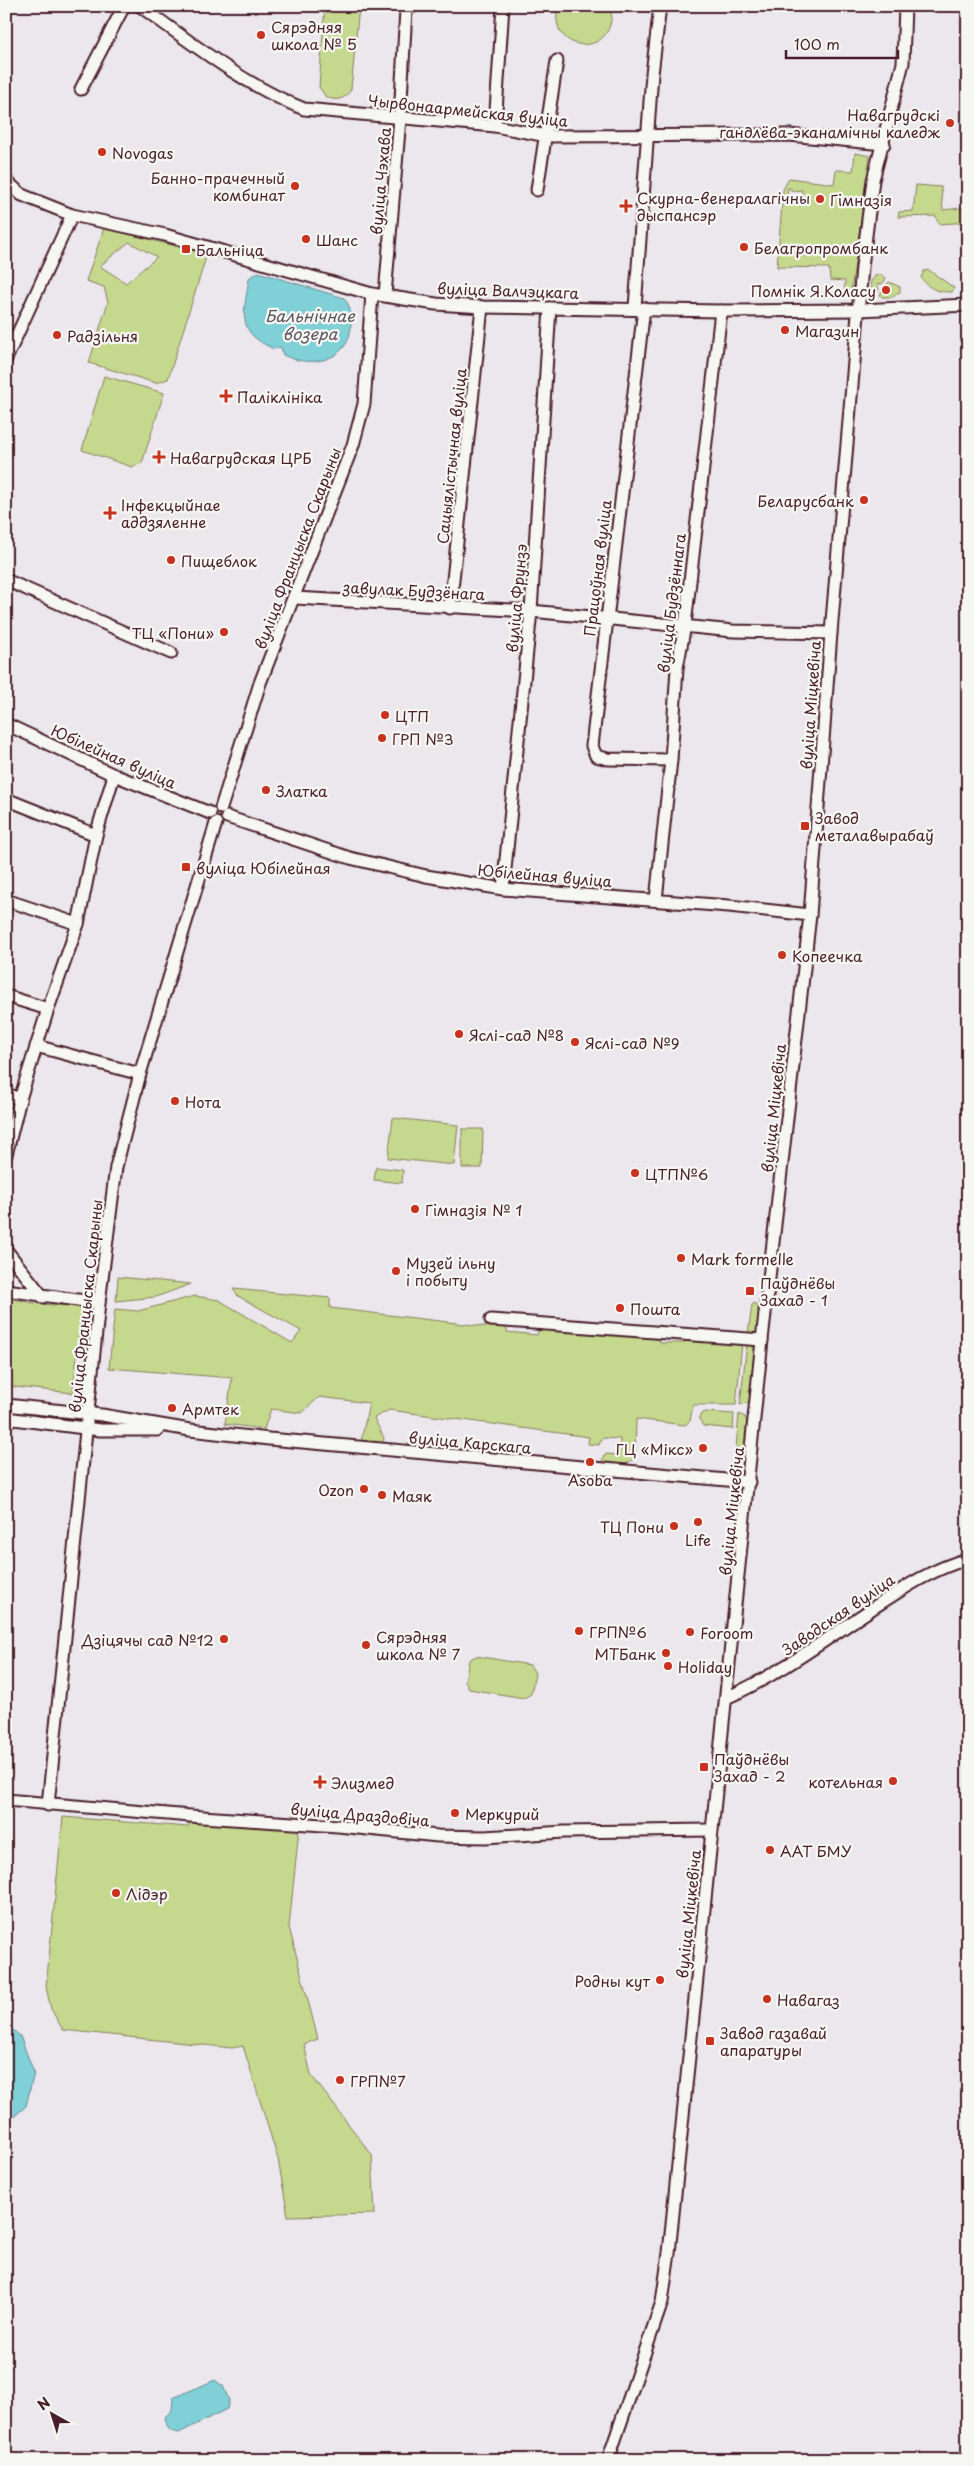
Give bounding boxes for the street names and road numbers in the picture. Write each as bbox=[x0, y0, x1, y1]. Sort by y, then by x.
street label: Чырвонаармейская вуліца bbox=[367, 88, 570, 132]
street label: вуліца Чэхава bbox=[364, 126, 396, 236]
street label: вуліца Валчэцкага bbox=[437, 276, 580, 304]
street label: Сацыялістычная вуліца bbox=[430, 366, 472, 545]
street label: вуліца Францыска Скарыны bbox=[248, 444, 346, 652]
street label: Працоўная вуліца bbox=[577, 498, 617, 638]
street label: вуліца Будзённага bbox=[651, 531, 691, 674]
street label: вуліца Фрунзэ bbox=[500, 543, 532, 653]
street label: завулак Будзёнага bbox=[341, 575, 486, 605]
street label: вуліца Міцкевіча bbox=[794, 639, 826, 770]
street label: Юбілейная вуліца bbox=[48, 718, 181, 794]
street label: Юбілейная вуліца bbox=[477, 858, 614, 892]
street label: вуліца Міцкевіча bbox=[755, 1042, 791, 1173]
street label: вуліца Францыска Скарыны bbox=[62, 1198, 108, 1414]
street label: вуліца Карскага bbox=[408, 1425, 533, 1459]
street label: вуліца Міцкевіча bbox=[713, 1445, 749, 1576]
street label: Заводская вуліца bbox=[777, 1567, 900, 1660]
street label: вуліца Драздовіча bbox=[289, 1796, 431, 1832]
street label: вуліца Міцкевіча bbox=[670, 1848, 706, 1979]

